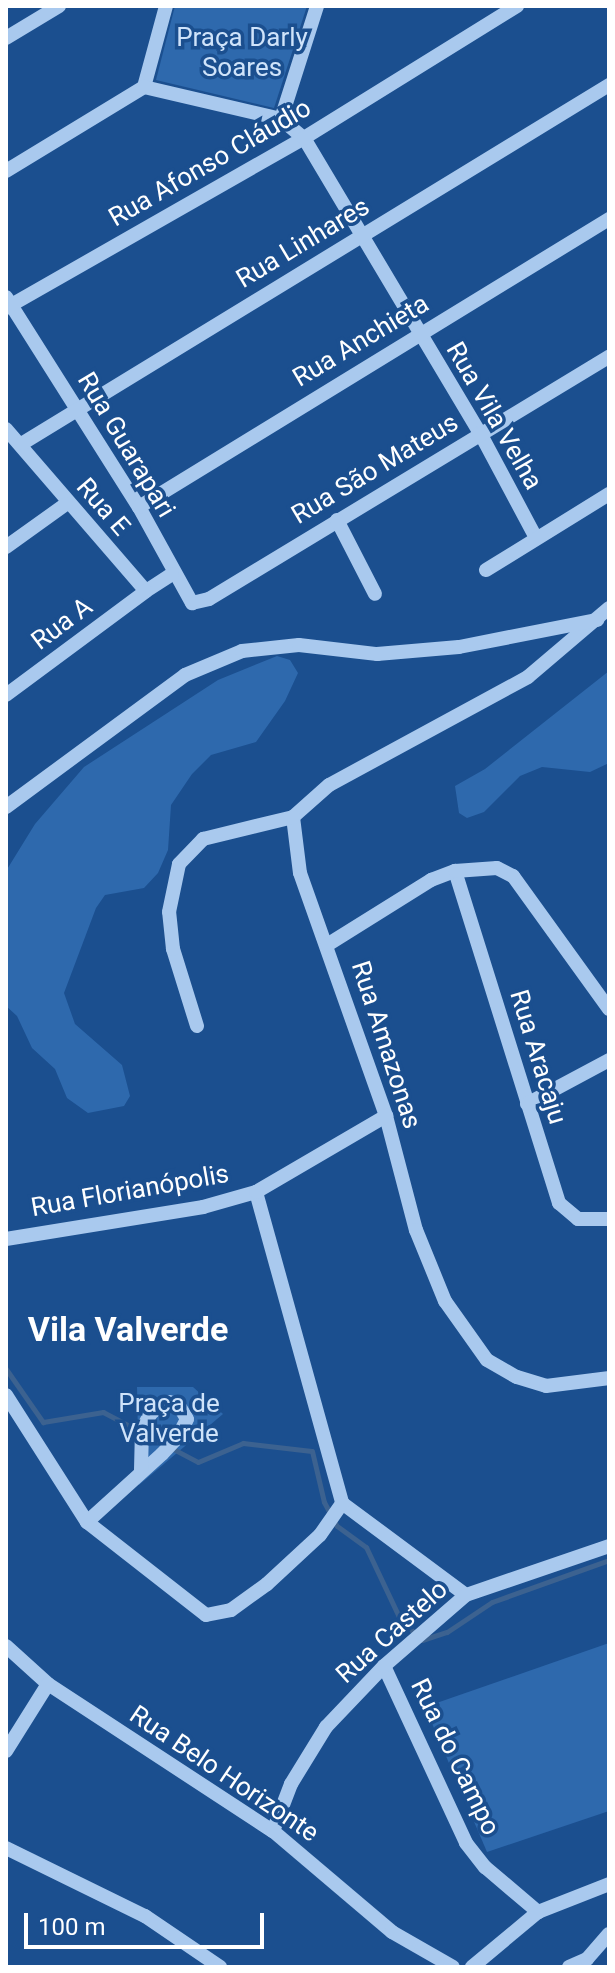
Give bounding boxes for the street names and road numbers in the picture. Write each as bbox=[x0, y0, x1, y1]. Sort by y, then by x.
street label: Rua Afonso Cláudio bbox=[103, 92, 317, 234]
street label: Rua Linhares bbox=[231, 191, 375, 295]
street label: Rua Anchieta bbox=[287, 288, 435, 394]
street label: Rua Vila Velha bbox=[439, 337, 549, 495]
street label: Rua Guarapari bbox=[71, 367, 181, 523]
street label: Rua São Mateus bbox=[286, 407, 464, 531]
street label: Rua E bbox=[70, 472, 136, 542]
street label: Rua A bbox=[25, 591, 99, 657]
street label: Rua Amazonas bbox=[344, 957, 428, 1133]
street label: Rua Aracaju bbox=[503, 986, 573, 1128]
street label: Rua Florianópolis bbox=[29, 1158, 231, 1224]
street label: Rua Castelo bbox=[330, 1574, 454, 1690]
street label: Rua do Campo bbox=[404, 1674, 506, 1840]
street label: Rua Belo Horizonte bbox=[124, 1699, 324, 1849]

